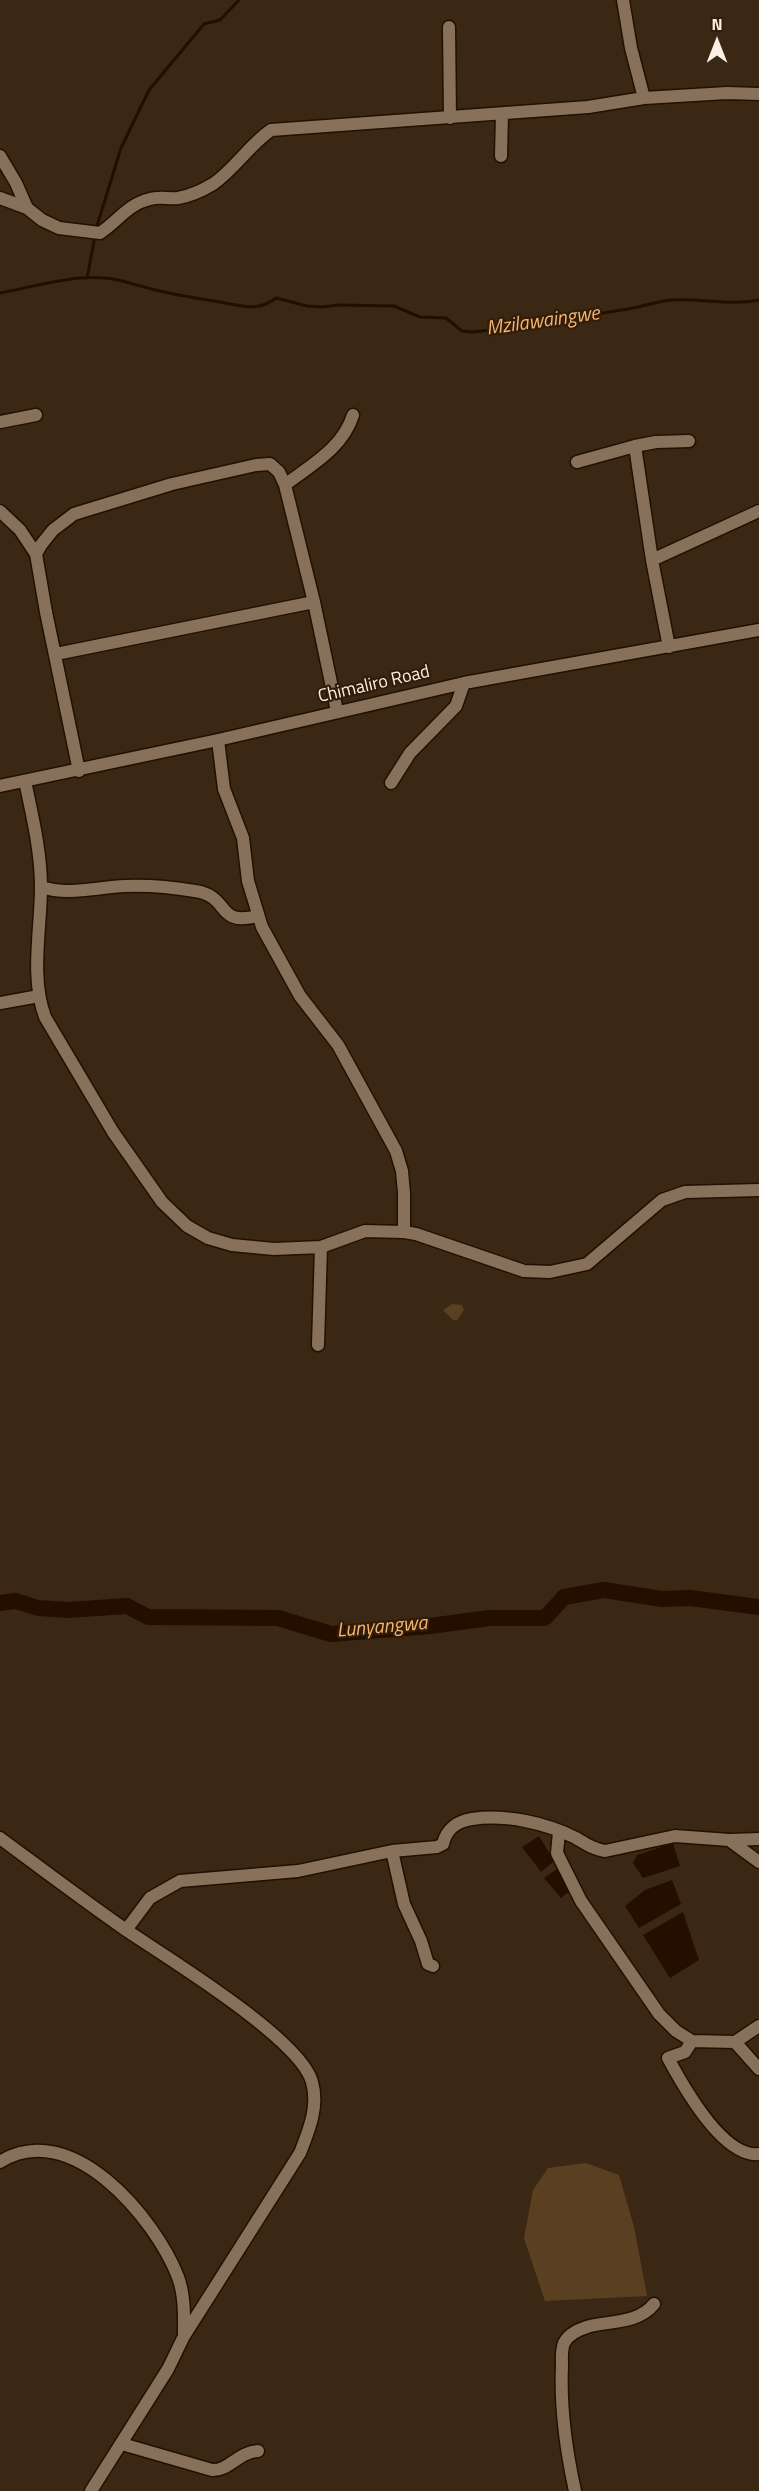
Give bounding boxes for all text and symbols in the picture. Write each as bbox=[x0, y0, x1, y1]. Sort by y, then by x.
north arrow bbox=[687, 12, 747, 72]
text: N bbox=[711, 12, 723, 36]
water label: Mzilawaingwe bbox=[485, 302, 601, 342]
street label: Chimaliro Road bbox=[316, 662, 432, 708]
water label: Lunyangwa bbox=[336, 1612, 428, 1644]

